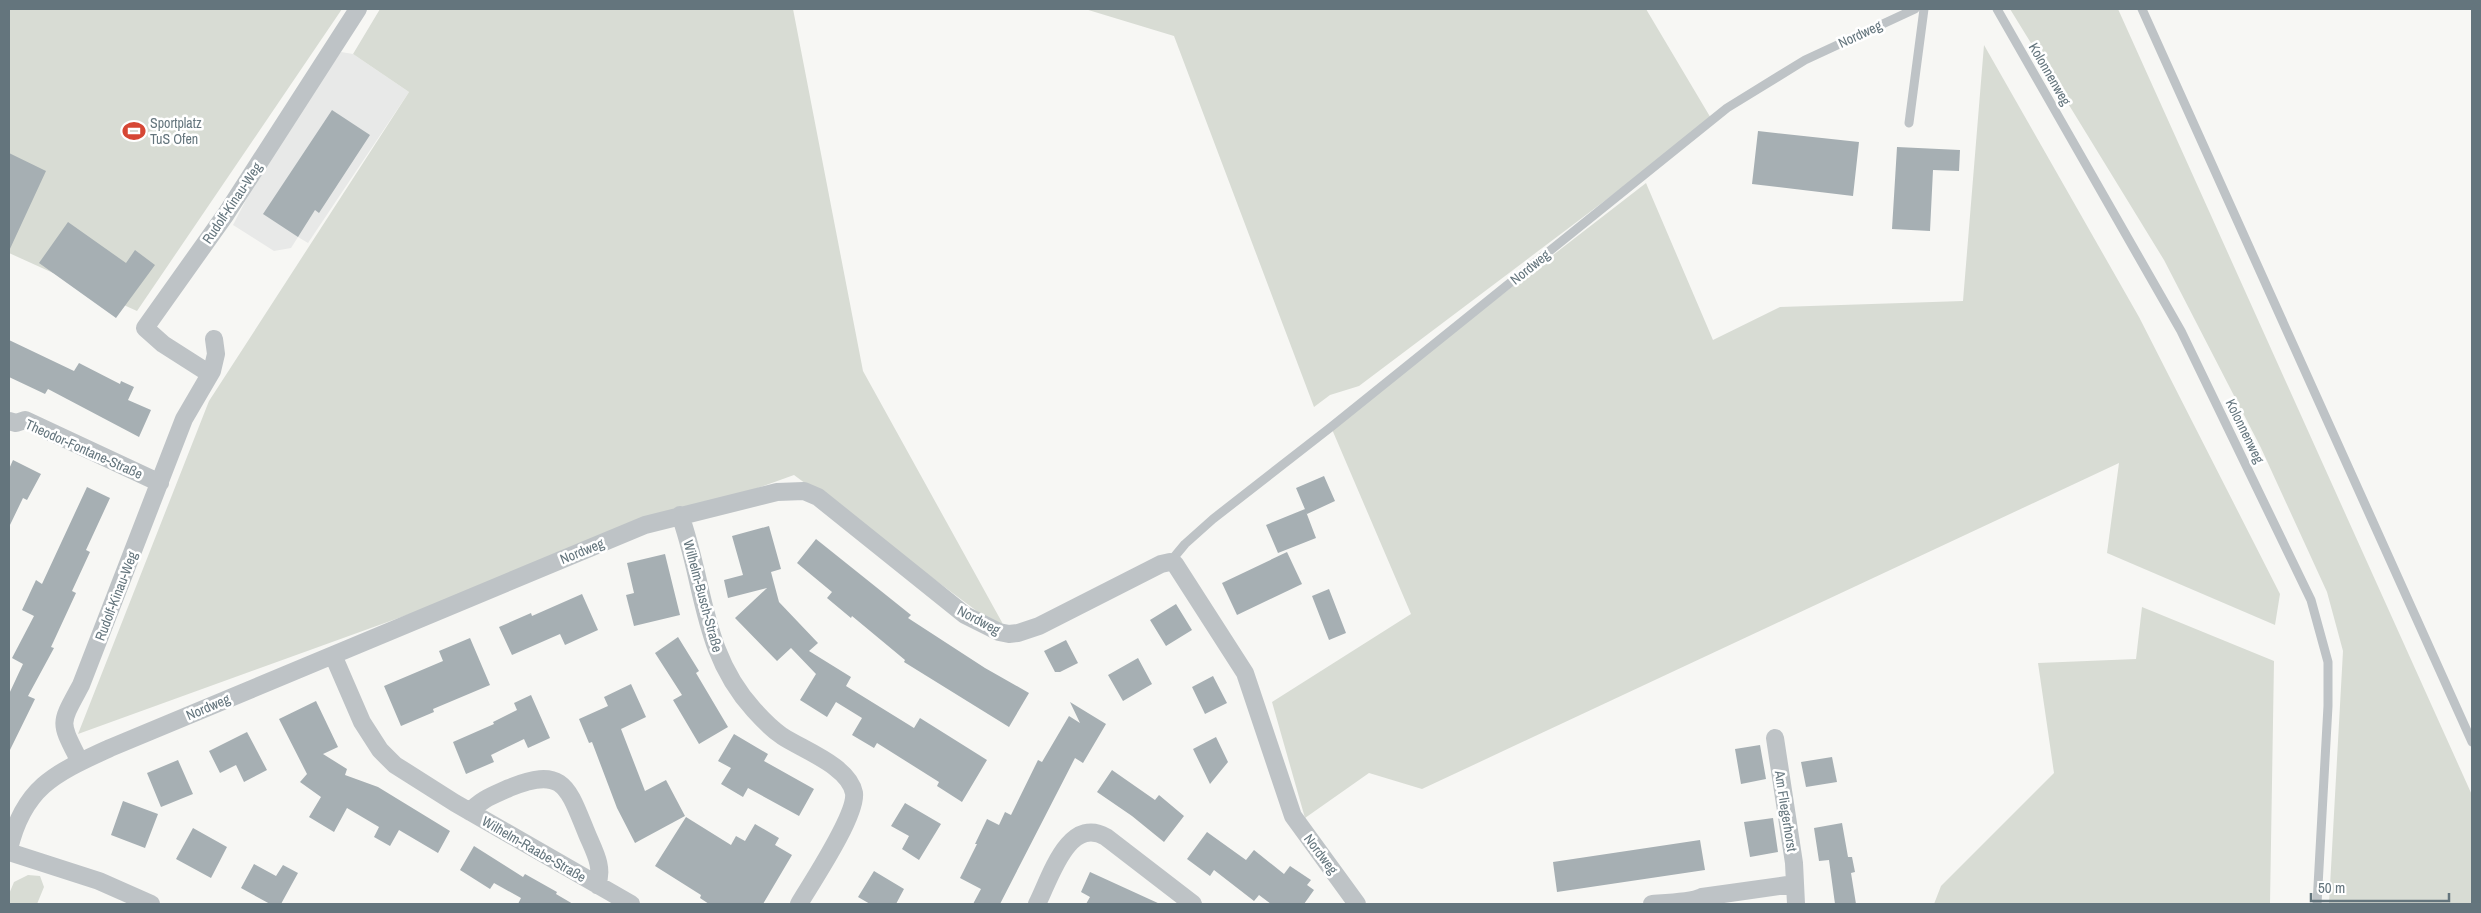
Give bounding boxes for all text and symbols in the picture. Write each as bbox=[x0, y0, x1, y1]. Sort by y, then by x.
street label: Nordweg bbox=[1835, 16, 1885, 52]
street label: Kolonnenweg bbox=[2025, 39, 2075, 109]
place label: Sportplatz TuS Ofen bbox=[150, 114, 202, 148]
sports icon: Sportplatz TuS Ofen bbox=[121, 118, 147, 144]
street label: Rudolf-Kinau-Weg bbox=[198, 158, 266, 247]
street label: Nordweg bbox=[1506, 245, 1554, 288]
street label: Kolonnenweg bbox=[2222, 396, 2269, 467]
street label: Theodor-Fontane-Straße bbox=[23, 415, 145, 483]
street label: Nordweg bbox=[557, 534, 607, 568]
street label: Wilhelm-Busch-Straße bbox=[679, 538, 727, 654]
street label: Rudolf-Kinau-Weg bbox=[91, 548, 142, 643]
street label: Nordweg bbox=[954, 601, 1004, 639]
street label: Nordweg bbox=[183, 690, 233, 724]
street label: Am Fliegerhorst bbox=[1771, 768, 1801, 853]
street label: Wilhelm-Raabe-Straße bbox=[479, 812, 589, 886]
street label: Nordweg bbox=[1300, 830, 1342, 878]
scale bar bbox=[2311, 870, 2448, 902]
text: 50 m bbox=[2318, 877, 2345, 898]

